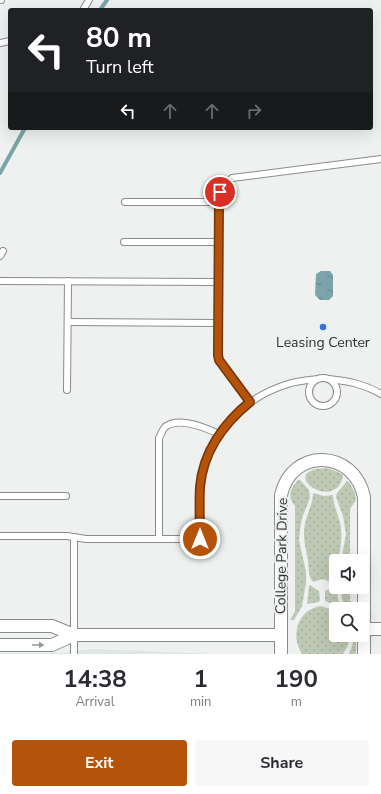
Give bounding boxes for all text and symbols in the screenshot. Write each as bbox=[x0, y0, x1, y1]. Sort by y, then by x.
text: 80 m bbox=[86, 19, 152, 57]
icon: left bbox=[20, 24, 72, 76]
text: Turn left bbox=[86, 55, 154, 79]
icon: left bbox=[117, 100, 139, 122]
icon: ahead bbox=[159, 100, 181, 122]
icon: ahead bbox=[201, 100, 223, 122]
icon: right bbox=[243, 100, 265, 122]
pin bbox=[203, 175, 237, 209]
icon: arrive bbox=[209, 181, 231, 203]
marker: Leasing Center bbox=[318, 322, 328, 332]
place label: Leasing Center bbox=[276, 333, 370, 352]
street label: College Park Drive bbox=[271, 498, 292, 614]
position arrow bbox=[179, 518, 221, 560]
map controls bbox=[329, 554, 369, 642]
button: sound bbox=[329, 554, 369, 594]
button: search bbox=[329, 602, 369, 642]
one-way arrow bbox=[32, 642, 45, 648]
text: 14:38 bbox=[63, 663, 127, 695]
text: 1 bbox=[193, 663, 208, 695]
text: 190 bbox=[275, 663, 318, 695]
text: Arrival bbox=[75, 693, 115, 711]
text: min bbox=[190, 693, 211, 711]
text: m bbox=[291, 693, 302, 711]
button: Exit bbox=[12, 740, 187, 786]
button: Share bbox=[195, 740, 369, 786]

